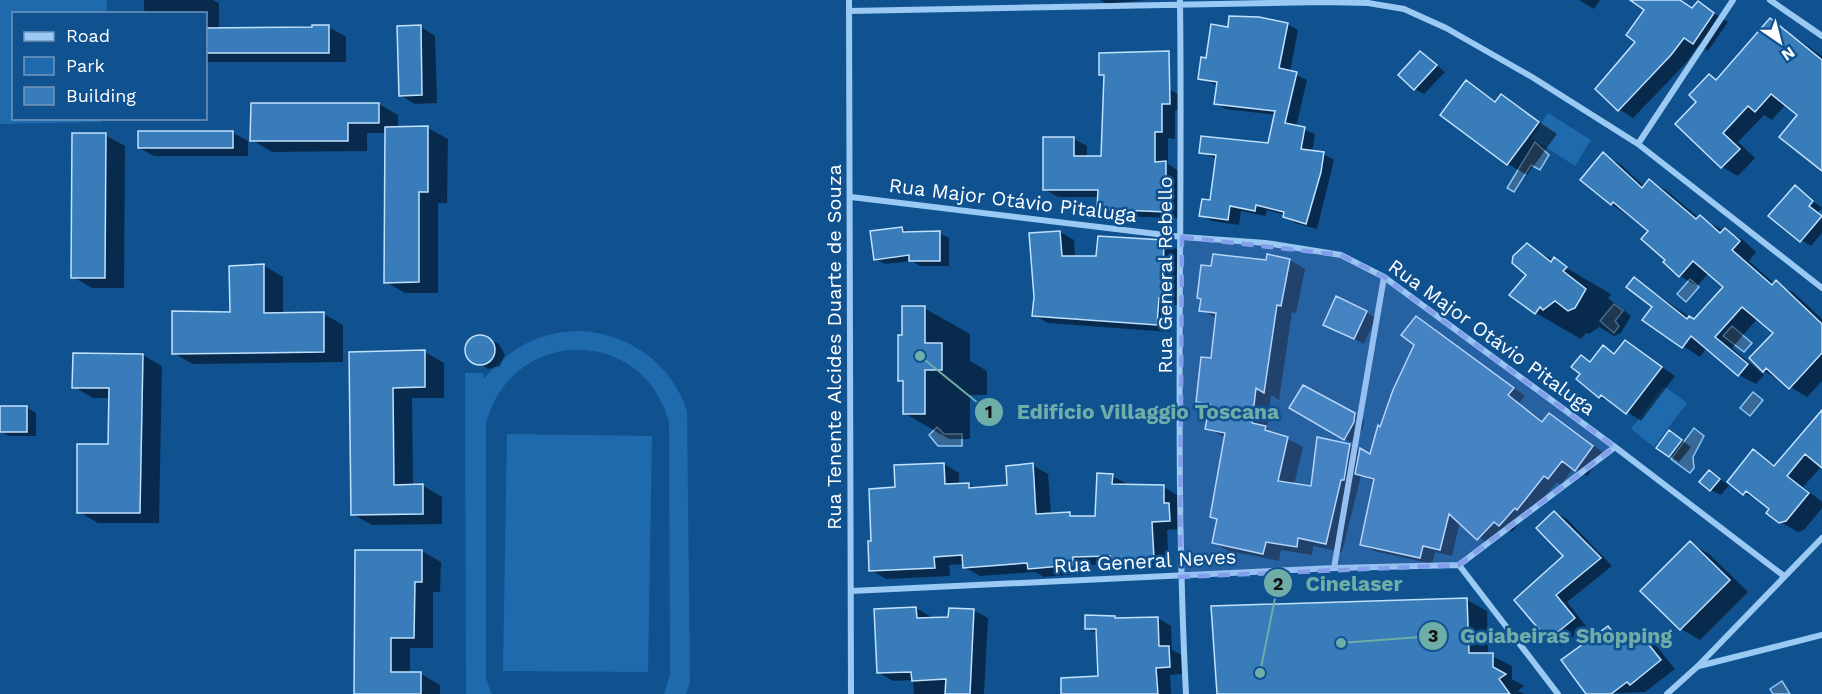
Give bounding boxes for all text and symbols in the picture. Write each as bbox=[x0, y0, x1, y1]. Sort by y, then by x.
legend bbox=[12, 12, 207, 120]
north arrow bbox=[1750, 12, 1810, 72]
text: Road bbox=[66, 25, 110, 46]
text: N bbox=[1778, 43, 1799, 65]
text: Park bbox=[66, 55, 105, 76]
text: Building bbox=[66, 85, 136, 106]
street label: Rua Tenente Alcides Duarte de Souza bbox=[822, 164, 846, 530]
street label: Rua Major Otávio Pitaluga bbox=[888, 173, 1138, 227]
street label: Rua General Rebello bbox=[1153, 176, 1177, 374]
street label: Rua Major Otávio Pitaluga bbox=[1384, 254, 1600, 420]
callout: Edifício Villaggio Toscana bbox=[974, 392, 1291, 431]
text: Edifício Villaggio Toscana bbox=[1017, 399, 1280, 424]
text: 1 bbox=[985, 401, 993, 422]
street label: Rua General Neves bbox=[1053, 544, 1237, 578]
callout: Cinelaser bbox=[1263, 564, 1414, 603]
text: Cinelaser bbox=[1305, 571, 1403, 596]
text: 2 bbox=[1273, 573, 1283, 594]
callout: Goiabeiras Shopping bbox=[1418, 617, 1684, 656]
text: Goiabeiras Shopping bbox=[1460, 623, 1672, 648]
text: 3 bbox=[1428, 625, 1438, 646]

